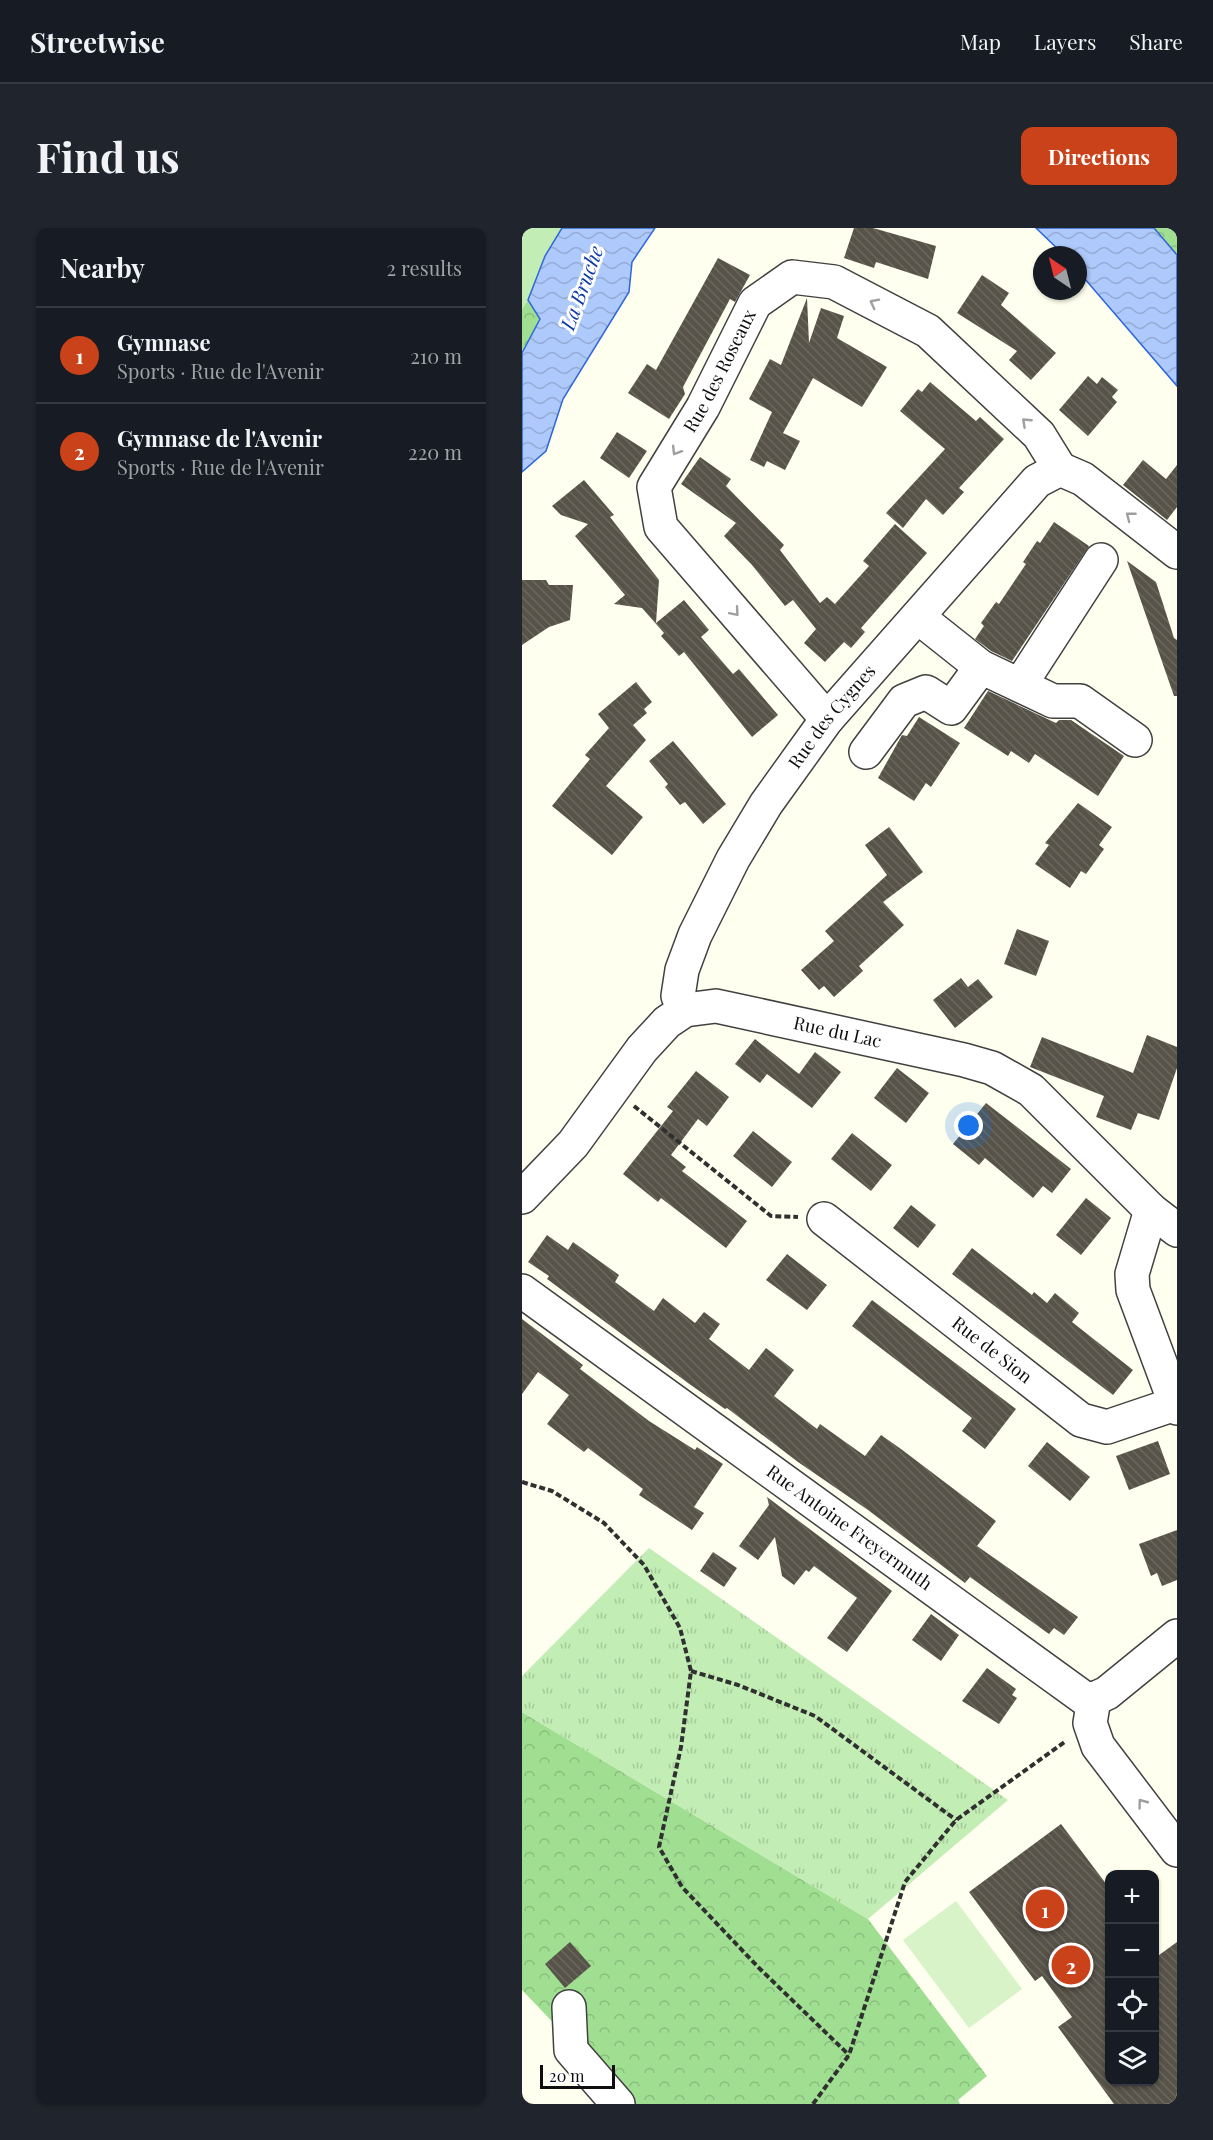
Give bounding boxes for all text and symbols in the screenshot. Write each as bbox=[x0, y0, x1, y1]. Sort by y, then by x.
text: Streetwise bbox=[30, 23, 165, 60]
text: Map bbox=[960, 27, 1001, 55]
text: Layers bbox=[1034, 27, 1096, 55]
text: Share bbox=[1129, 27, 1183, 55]
button: Directions bbox=[1021, 127, 1177, 185]
text: Find us bbox=[36, 128, 180, 184]
water label: La Bruche bbox=[553, 241, 608, 334]
north arrow bbox=[1033, 246, 1087, 300]
text: Nearby bbox=[60, 250, 145, 285]
text: 2 results bbox=[387, 254, 462, 281]
one-way arrow bbox=[869, 299, 880, 310]
street label: Rue des Roseaux bbox=[677, 305, 761, 437]
text: Gymnase bbox=[117, 327, 210, 357]
text: 1 bbox=[76, 342, 83, 369]
text: 210 m bbox=[410, 342, 462, 369]
text: Sports · Rue de l'Avenir bbox=[117, 357, 324, 384]
one-way arrow bbox=[1022, 418, 1033, 429]
text: Gymnase de l'Avenir bbox=[117, 423, 322, 453]
text: 2 bbox=[74, 438, 85, 465]
text: 220 m bbox=[408, 438, 462, 465]
one-way arrow bbox=[672, 445, 684, 455]
text: Sports · Rue de l'Avenir bbox=[117, 453, 324, 480]
one-way arrow bbox=[1126, 513, 1137, 524]
one-way arrow bbox=[727, 605, 738, 616]
street label: Rue des Cygnes bbox=[782, 659, 880, 773]
street label: Rue du Lac bbox=[791, 1010, 884, 1053]
your location bbox=[954, 1111, 983, 1140]
street label: Rue de Sion bbox=[947, 1311, 1038, 1388]
street label: Rue Antoine Freyermuth bbox=[762, 1459, 938, 1596]
one-way arrow bbox=[1138, 1799, 1149, 1810]
map controls bbox=[1105, 1870, 1159, 2086]
button: + bbox=[1105, 1870, 1159, 1924]
pin: 1 bbox=[1026, 1886, 1064, 1932]
button: − bbox=[1105, 1924, 1159, 1978]
pin: 2 bbox=[1052, 1942, 1090, 1988]
button: locate bbox=[1105, 1978, 1159, 2032]
button: layers bbox=[1105, 2032, 1159, 2086]
scale bar bbox=[540, 2062, 615, 2090]
text: 20 m bbox=[549, 2065, 584, 2086]

